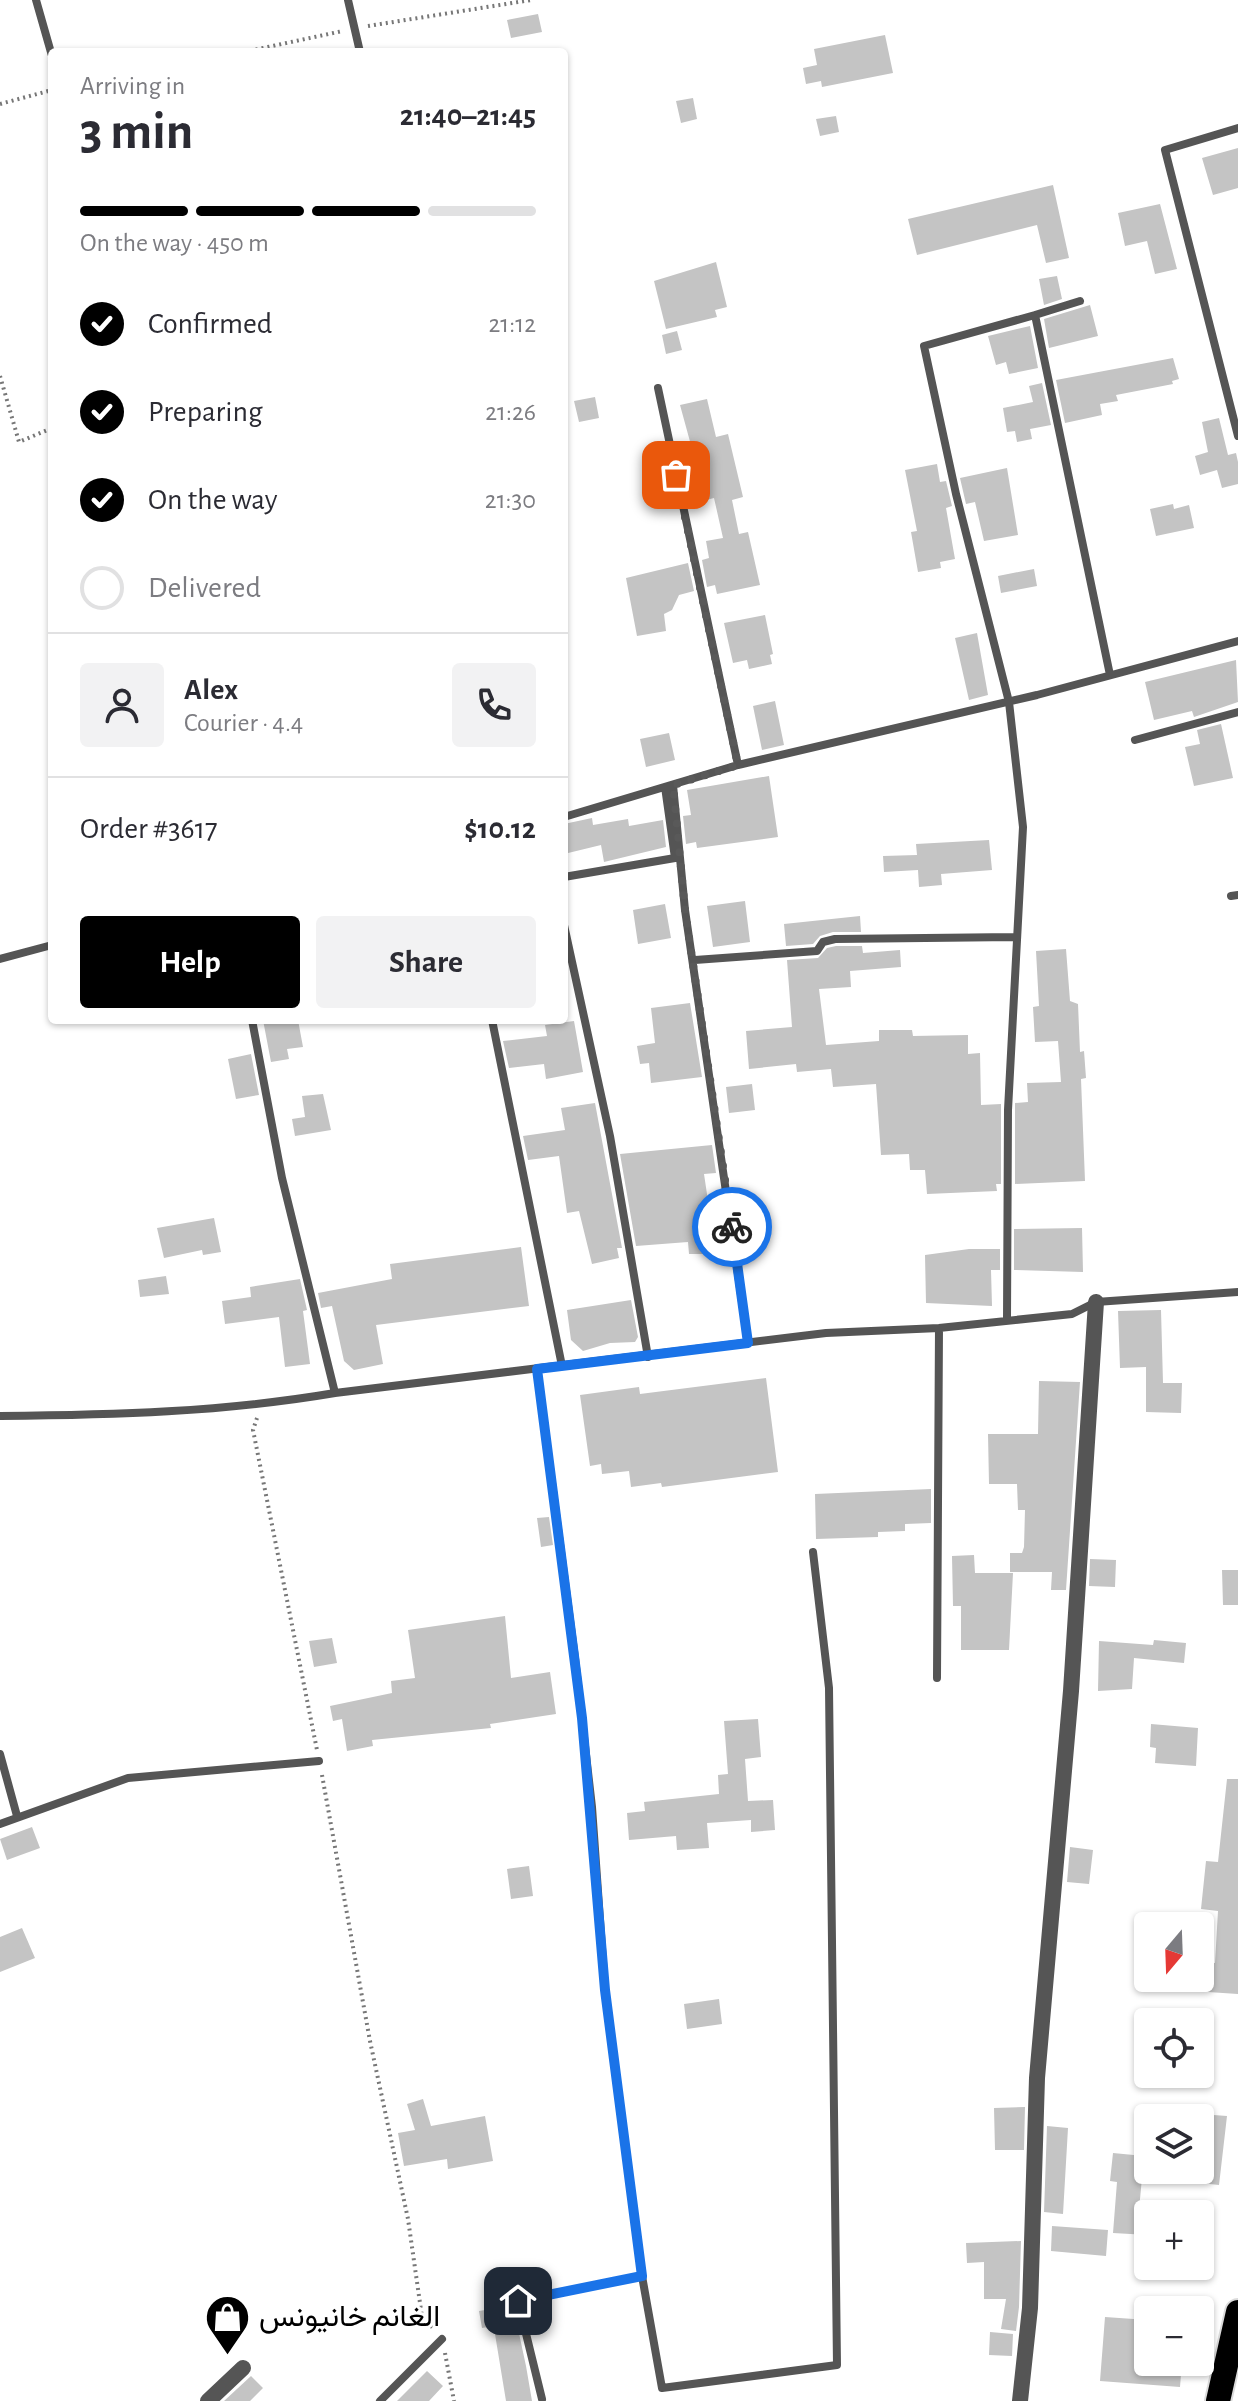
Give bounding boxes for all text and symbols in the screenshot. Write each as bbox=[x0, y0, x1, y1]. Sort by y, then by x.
text: Arriving in bbox=[80, 73, 185, 99]
text: 21:40–21:45 bbox=[400, 101, 536, 131]
text: 3 min bbox=[80, 106, 193, 158]
text: On the way · 450 m bbox=[80, 230, 269, 256]
icon: check bbox=[80, 302, 124, 346]
text: Confirmed bbox=[148, 309, 272, 339]
text: 21:12 bbox=[488, 311, 536, 337]
icon: check bbox=[80, 390, 124, 434]
text: Preparing bbox=[148, 397, 263, 427]
text: 21:26 bbox=[485, 399, 536, 425]
pin bbox=[642, 441, 710, 509]
icon: bag bbox=[654, 453, 698, 497]
icon: check bbox=[80, 478, 124, 522]
text: On the way bbox=[148, 485, 277, 515]
text: 21:30 bbox=[485, 487, 536, 513]
text: Delivered bbox=[148, 573, 261, 603]
button: person bbox=[80, 663, 164, 747]
button: phone bbox=[452, 663, 536, 747]
text: Alex bbox=[184, 675, 238, 705]
text: Courier · 4.4 bbox=[184, 710, 303, 736]
text: Order #3617 bbox=[80, 814, 218, 844]
text: $10.12 bbox=[464, 814, 536, 844]
button: Help bbox=[80, 916, 300, 1008]
button: Share bbox=[316, 916, 536, 1008]
courier bbox=[692, 1187, 772, 1267]
icon: bike bbox=[710, 1205, 754, 1249]
north arrow bbox=[1134, 1912, 1214, 1992]
map controls bbox=[1134, 1912, 1214, 2376]
button: locate bbox=[1134, 2008, 1214, 2088]
button: layers bbox=[1134, 2104, 1214, 2184]
button: + bbox=[1134, 2200, 1214, 2280]
pin bbox=[484, 2267, 552, 2335]
icon: home bbox=[496, 2279, 540, 2323]
shop icon: الغانم خانيونس bbox=[204, 2293, 252, 2356]
button: − bbox=[1134, 2296, 1214, 2376]
place label: الغانم خانيونس bbox=[259, 2302, 440, 2335]

